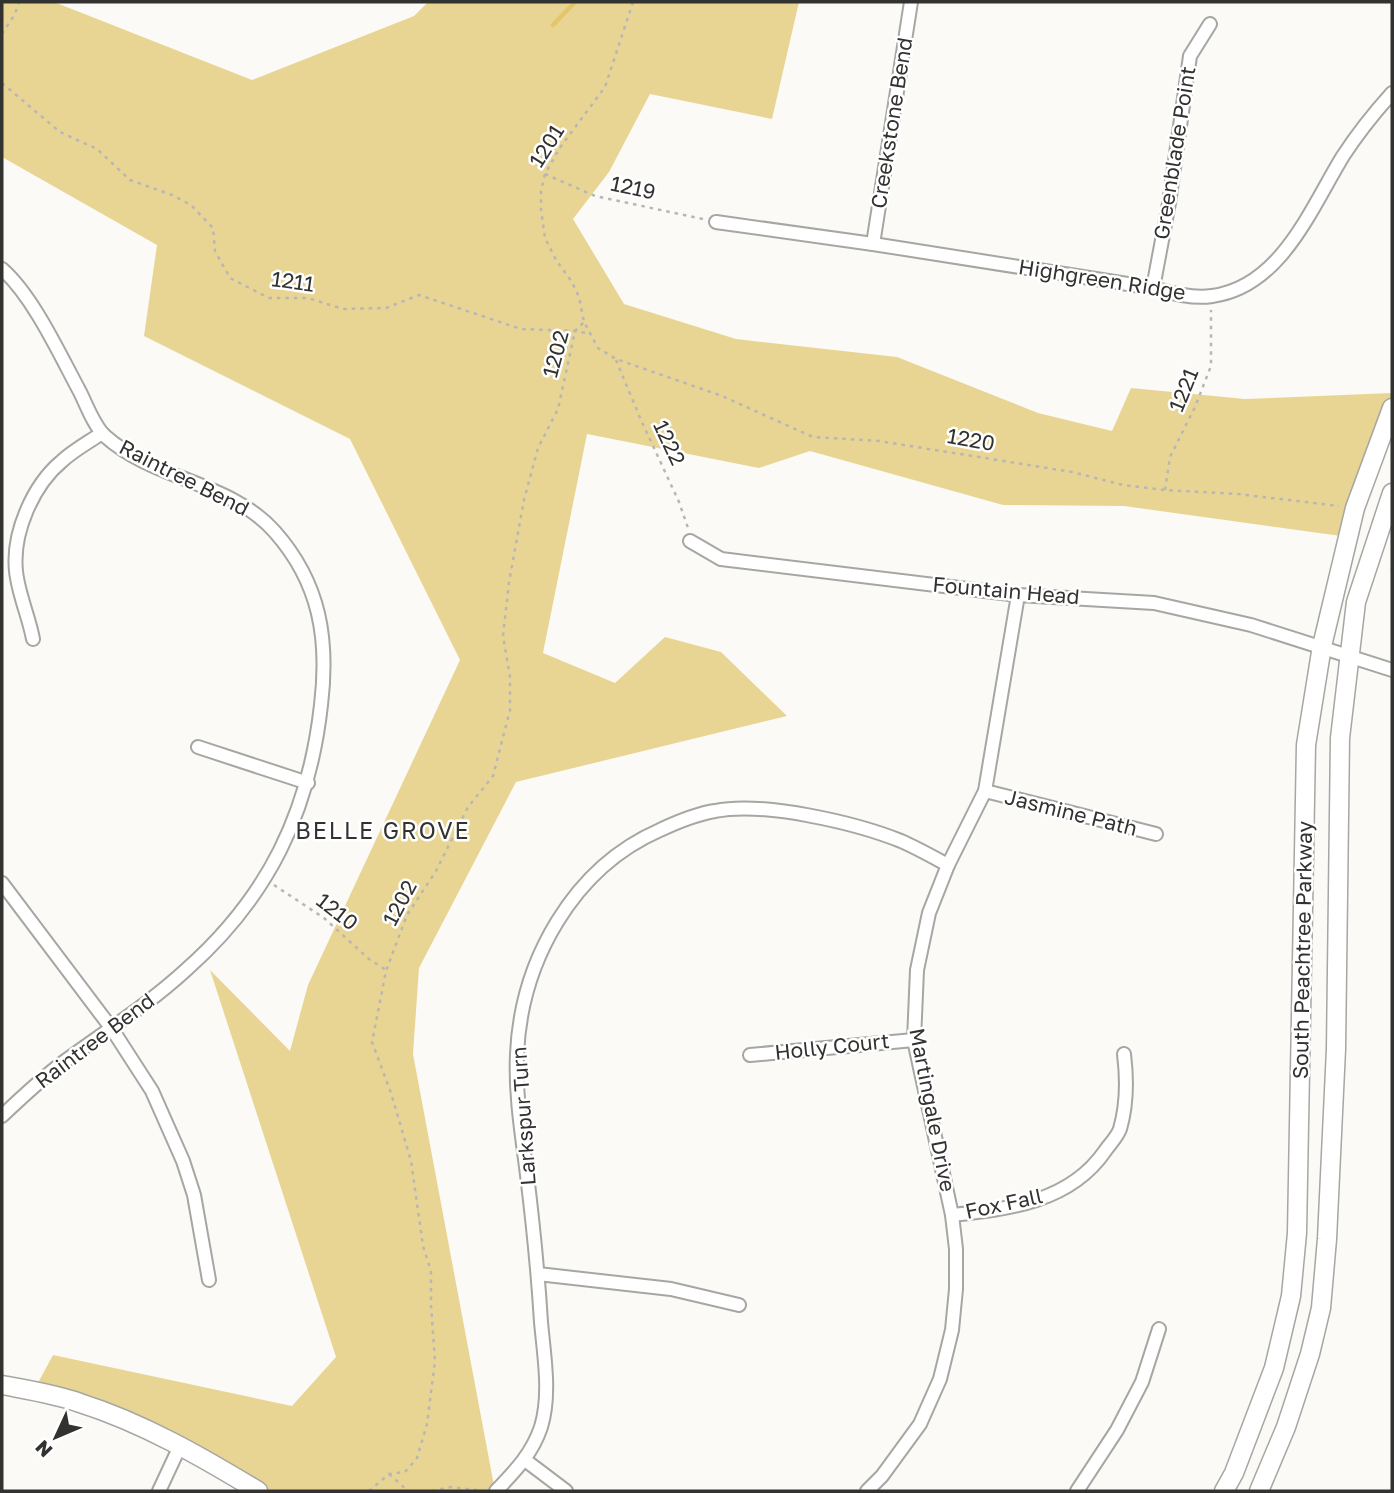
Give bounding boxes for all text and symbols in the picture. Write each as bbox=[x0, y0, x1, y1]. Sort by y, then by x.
street label: Creekstone Bend bbox=[865, 35, 917, 210]
street label: Greenblade Point bbox=[1148, 64, 1201, 241]
street label: 1201 bbox=[523, 119, 569, 172]
street label: 1219 bbox=[608, 170, 658, 204]
street label: Highgreen Ridge bbox=[1017, 253, 1188, 305]
street label: 1211 bbox=[270, 265, 316, 297]
street label: 1202 bbox=[536, 327, 574, 380]
street label: 1221 bbox=[1163, 364, 1204, 415]
street label: 1222 bbox=[648, 416, 692, 469]
street label: 1220 bbox=[945, 422, 997, 456]
street label: Raintree Bend bbox=[115, 433, 254, 521]
street label: Fountain Head bbox=[932, 571, 1081, 609]
street label: Jasmine Path bbox=[1002, 783, 1140, 841]
district label: BELLE GROVE bbox=[295, 816, 471, 844]
street label: South Peachtree Parkway bbox=[1287, 820, 1317, 1079]
street label: 1202 bbox=[376, 875, 422, 930]
street label: 1210 bbox=[312, 887, 364, 935]
street label: Raintree Bend bbox=[30, 987, 159, 1093]
street label: Martingale Drive bbox=[904, 1026, 962, 1194]
street label: Holly Court bbox=[773, 1027, 891, 1065]
street label: Larkspur Turn bbox=[505, 1046, 541, 1186]
street label: Fox Fall bbox=[963, 1182, 1045, 1224]
north arrow bbox=[21, 1402, 91, 1472]
text: N bbox=[30, 1436, 57, 1462]

